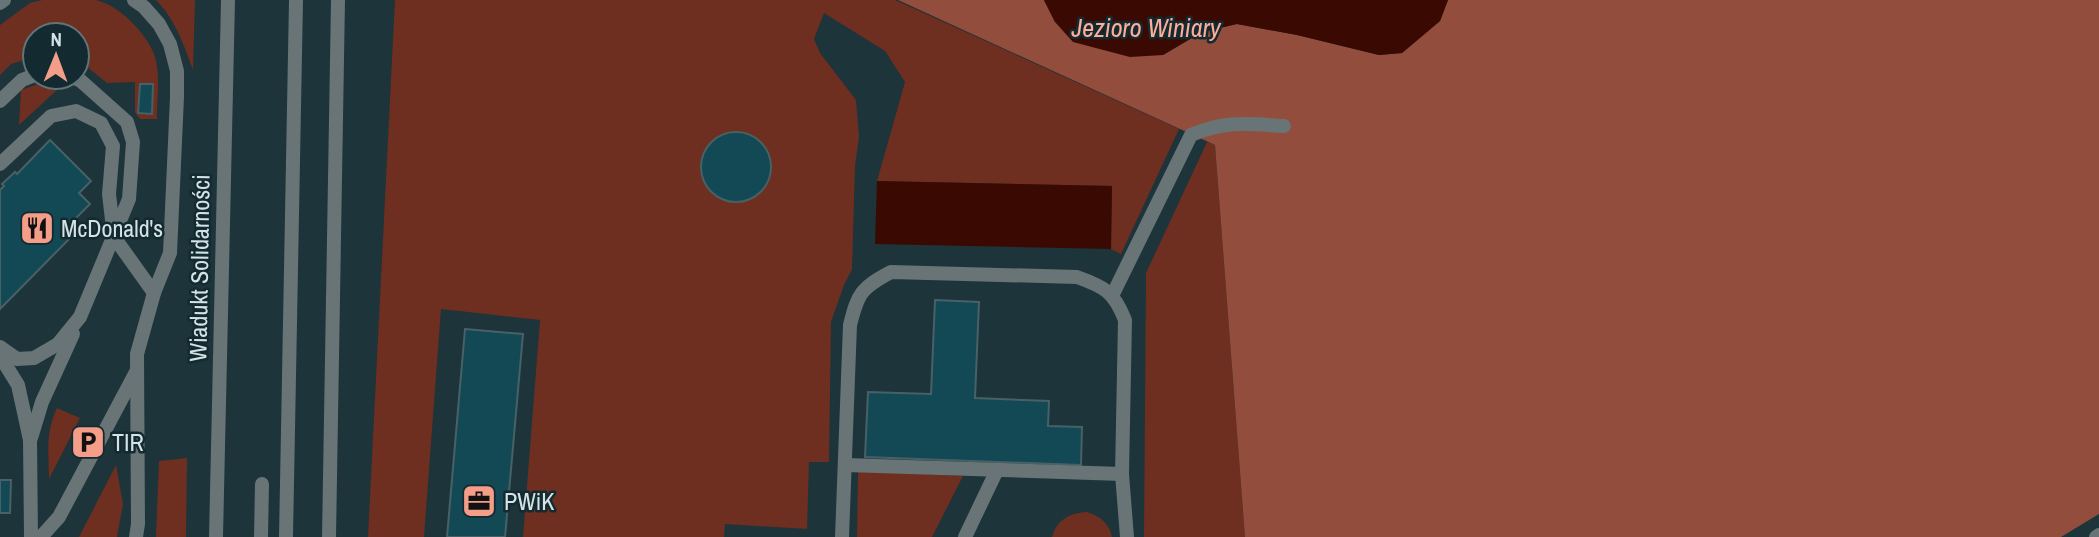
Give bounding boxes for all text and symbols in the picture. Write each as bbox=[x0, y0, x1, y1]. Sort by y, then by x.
water label: Jezioro Winiary bbox=[1071, 10, 1222, 45]
north arrow bbox=[21, 21, 91, 91]
text: N bbox=[50, 26, 62, 52]
street label: Wiadukt Solidarności bbox=[181, 174, 217, 362]
restaurant icon: McDonald's bbox=[18, 209, 56, 247]
place label: McDonald's bbox=[61, 212, 163, 244]
parking icon: TIR bbox=[69, 423, 107, 461]
place label: TIR bbox=[112, 426, 144, 458]
office icon: PWiK bbox=[460, 482, 498, 520]
place label: PWiK bbox=[504, 485, 554, 517]

